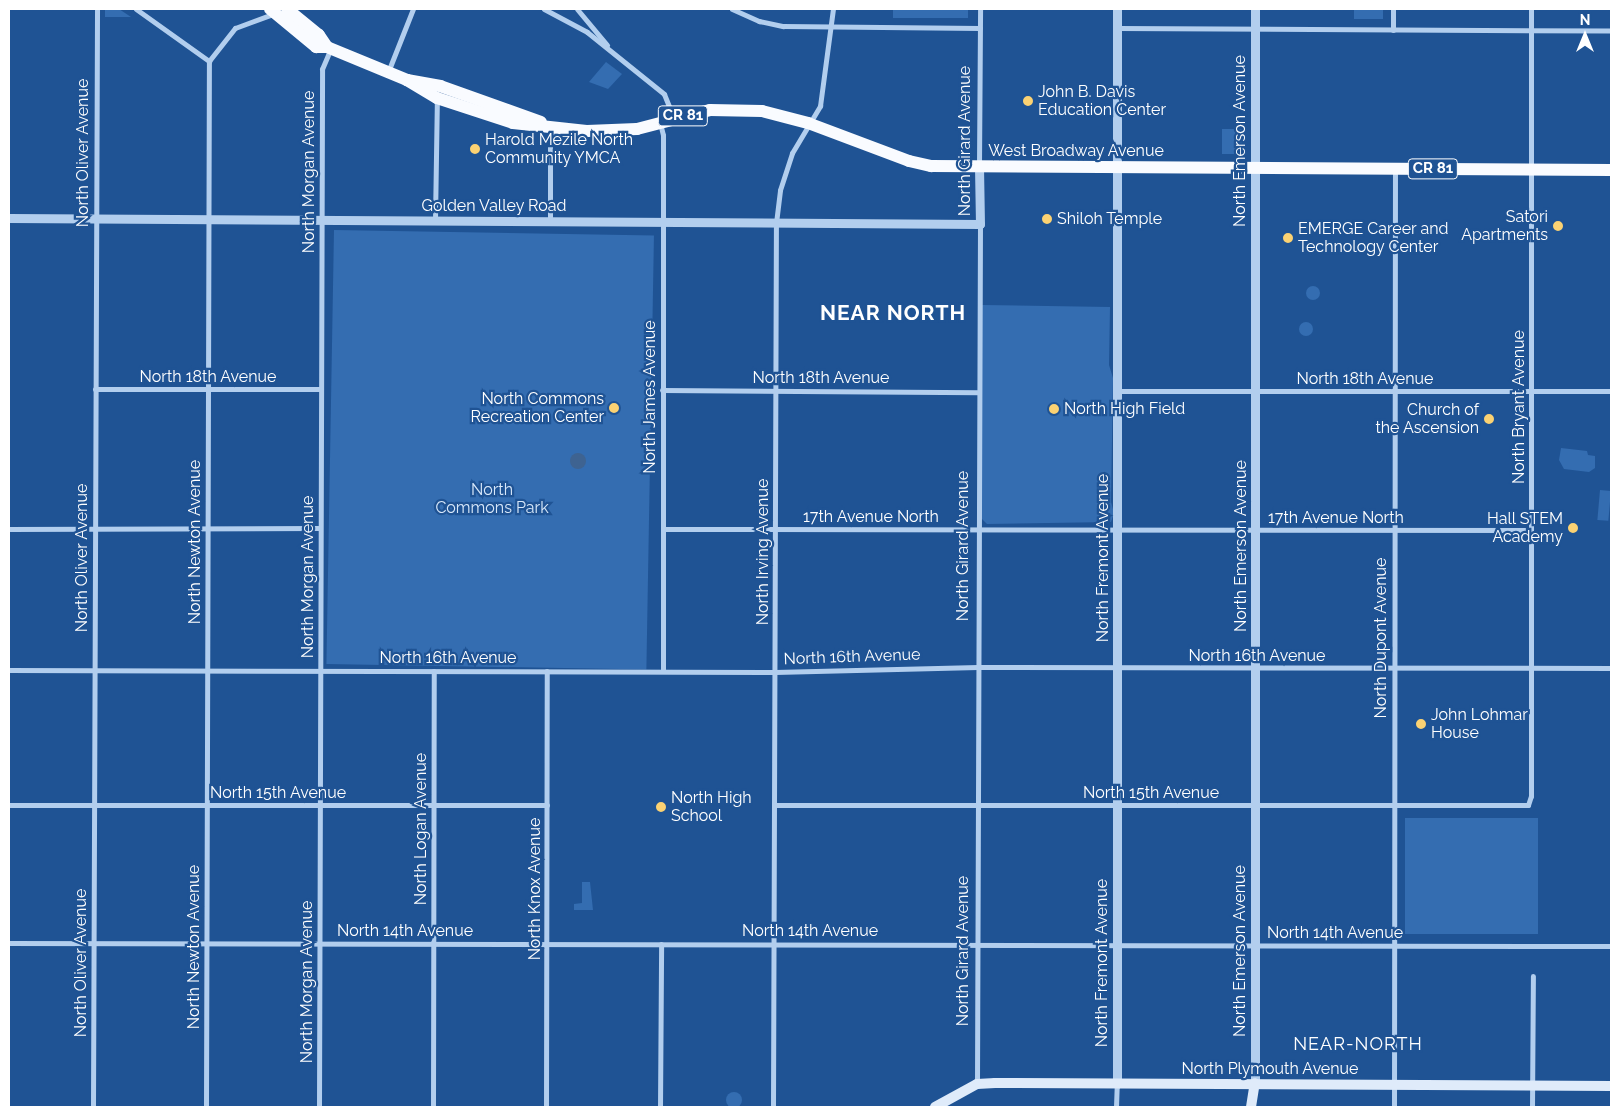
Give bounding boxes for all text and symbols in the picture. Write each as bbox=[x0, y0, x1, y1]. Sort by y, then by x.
north arrow bbox=[1560, 10, 1610, 60]
text: N bbox=[1580, 12, 1590, 28]
street label: North Emerson Avenue bbox=[1230, 55, 1250, 227]
street label: North Girard Avenue bbox=[955, 66, 975, 216]
street label: North Oliver Avenue bbox=[73, 78, 93, 228]
place label: John B. Davis Education Center bbox=[1038, 82, 1166, 120]
street label: North Morgan Avenue bbox=[299, 90, 319, 254]
marker: John B. Davis Education Center bbox=[1022, 95, 1034, 107]
road number: CR 81 bbox=[657, 104, 709, 128]
place label: Harold Mezile North Community YMCA bbox=[485, 130, 633, 168]
street label: West Broadway Avenue bbox=[988, 141, 1164, 161]
marker: Harold Mezile North Community YMCA bbox=[469, 143, 481, 155]
road number: CR 81 bbox=[1407, 156, 1459, 182]
street label: Golden Valley Road bbox=[421, 196, 567, 216]
place label: Satori Apartments bbox=[1461, 207, 1548, 245]
place label: Shiloh Temple bbox=[1057, 209, 1162, 229]
marker: Shiloh Temple bbox=[1041, 213, 1053, 225]
place label: EMERGE Career and Technology Center bbox=[1298, 219, 1449, 257]
marker: Satori Apartments bbox=[1552, 220, 1564, 232]
marker: EMERGE Career and Technology Center bbox=[1282, 232, 1294, 244]
district label: NEAR NORTH bbox=[819, 300, 967, 326]
street label: North James Avenue bbox=[640, 320, 660, 474]
street label: North Bryant Avenue bbox=[1509, 330, 1529, 484]
street label: North 18th Avenue bbox=[139, 367, 277, 387]
street label: North 18th Avenue bbox=[752, 368, 890, 388]
street label: North 18th Avenue bbox=[1296, 369, 1434, 389]
place label: North Commons Recreation Center bbox=[471, 389, 604, 427]
place label: North High Field bbox=[1064, 399, 1185, 419]
place label: Church of the Ascension bbox=[1375, 400, 1479, 438]
marker: North Commons Recreation Center bbox=[608, 402, 620, 414]
marker: North High Field bbox=[1048, 403, 1060, 415]
marker: Church of the Ascension bbox=[1483, 413, 1495, 425]
street label: North Newton Avenue bbox=[185, 460, 205, 624]
street label: North Emerson Avenue bbox=[1231, 460, 1251, 632]
street label: North Girard Avenue bbox=[953, 471, 973, 621]
street label: North Fremont Avenue bbox=[1093, 474, 1113, 642]
street label: North Irving Avenue bbox=[753, 478, 773, 626]
park label: North Commons Park bbox=[435, 480, 549, 518]
street label: North Oliver Avenue bbox=[72, 483, 92, 633]
street label: North Morgan Avenue bbox=[298, 495, 318, 659]
street label: 17th Avenue North bbox=[803, 507, 939, 527]
street label: 17th Avenue North bbox=[1268, 508, 1404, 528]
place label: Hall STEM Academy bbox=[1487, 509, 1563, 547]
marker: Hall STEM Academy bbox=[1567, 522, 1579, 534]
street label: North Dupont Avenue bbox=[1371, 557, 1391, 719]
street label: North 16th Avenue bbox=[783, 645, 921, 669]
street label: North 16th Avenue bbox=[1188, 646, 1326, 666]
street label: North 16th Avenue bbox=[379, 648, 517, 668]
place label: John Lohmar House bbox=[1431, 705, 1528, 743]
marker: John Lohmar House bbox=[1415, 718, 1427, 730]
street label: North Logan Avenue bbox=[411, 753, 431, 905]
street label: North 15th Avenue bbox=[210, 783, 346, 803]
street label: North 15th Avenue bbox=[1083, 783, 1219, 803]
place label: North High School bbox=[671, 788, 752, 826]
marker: North High School bbox=[655, 801, 667, 813]
street label: North Knox Avenue bbox=[525, 817, 545, 961]
street label: North Newton Avenue bbox=[184, 865, 204, 1029]
street label: North Emerson Avenue bbox=[1230, 865, 1250, 1037]
street label: North Girard Avenue bbox=[953, 876, 973, 1026]
street label: North Fremont Avenue bbox=[1092, 879, 1112, 1047]
street label: North Oliver Avenue bbox=[71, 888, 91, 1038]
street label: North Morgan Avenue bbox=[297, 900, 317, 1064]
street label: North 14th Avenue bbox=[337, 921, 473, 941]
street label: North 14th Avenue bbox=[742, 921, 878, 941]
street label: North 14th Avenue bbox=[1267, 923, 1403, 943]
district label: NEAR-NORTH bbox=[1292, 1033, 1424, 1055]
street label: North Plymouth Avenue bbox=[1181, 1059, 1359, 1079]

